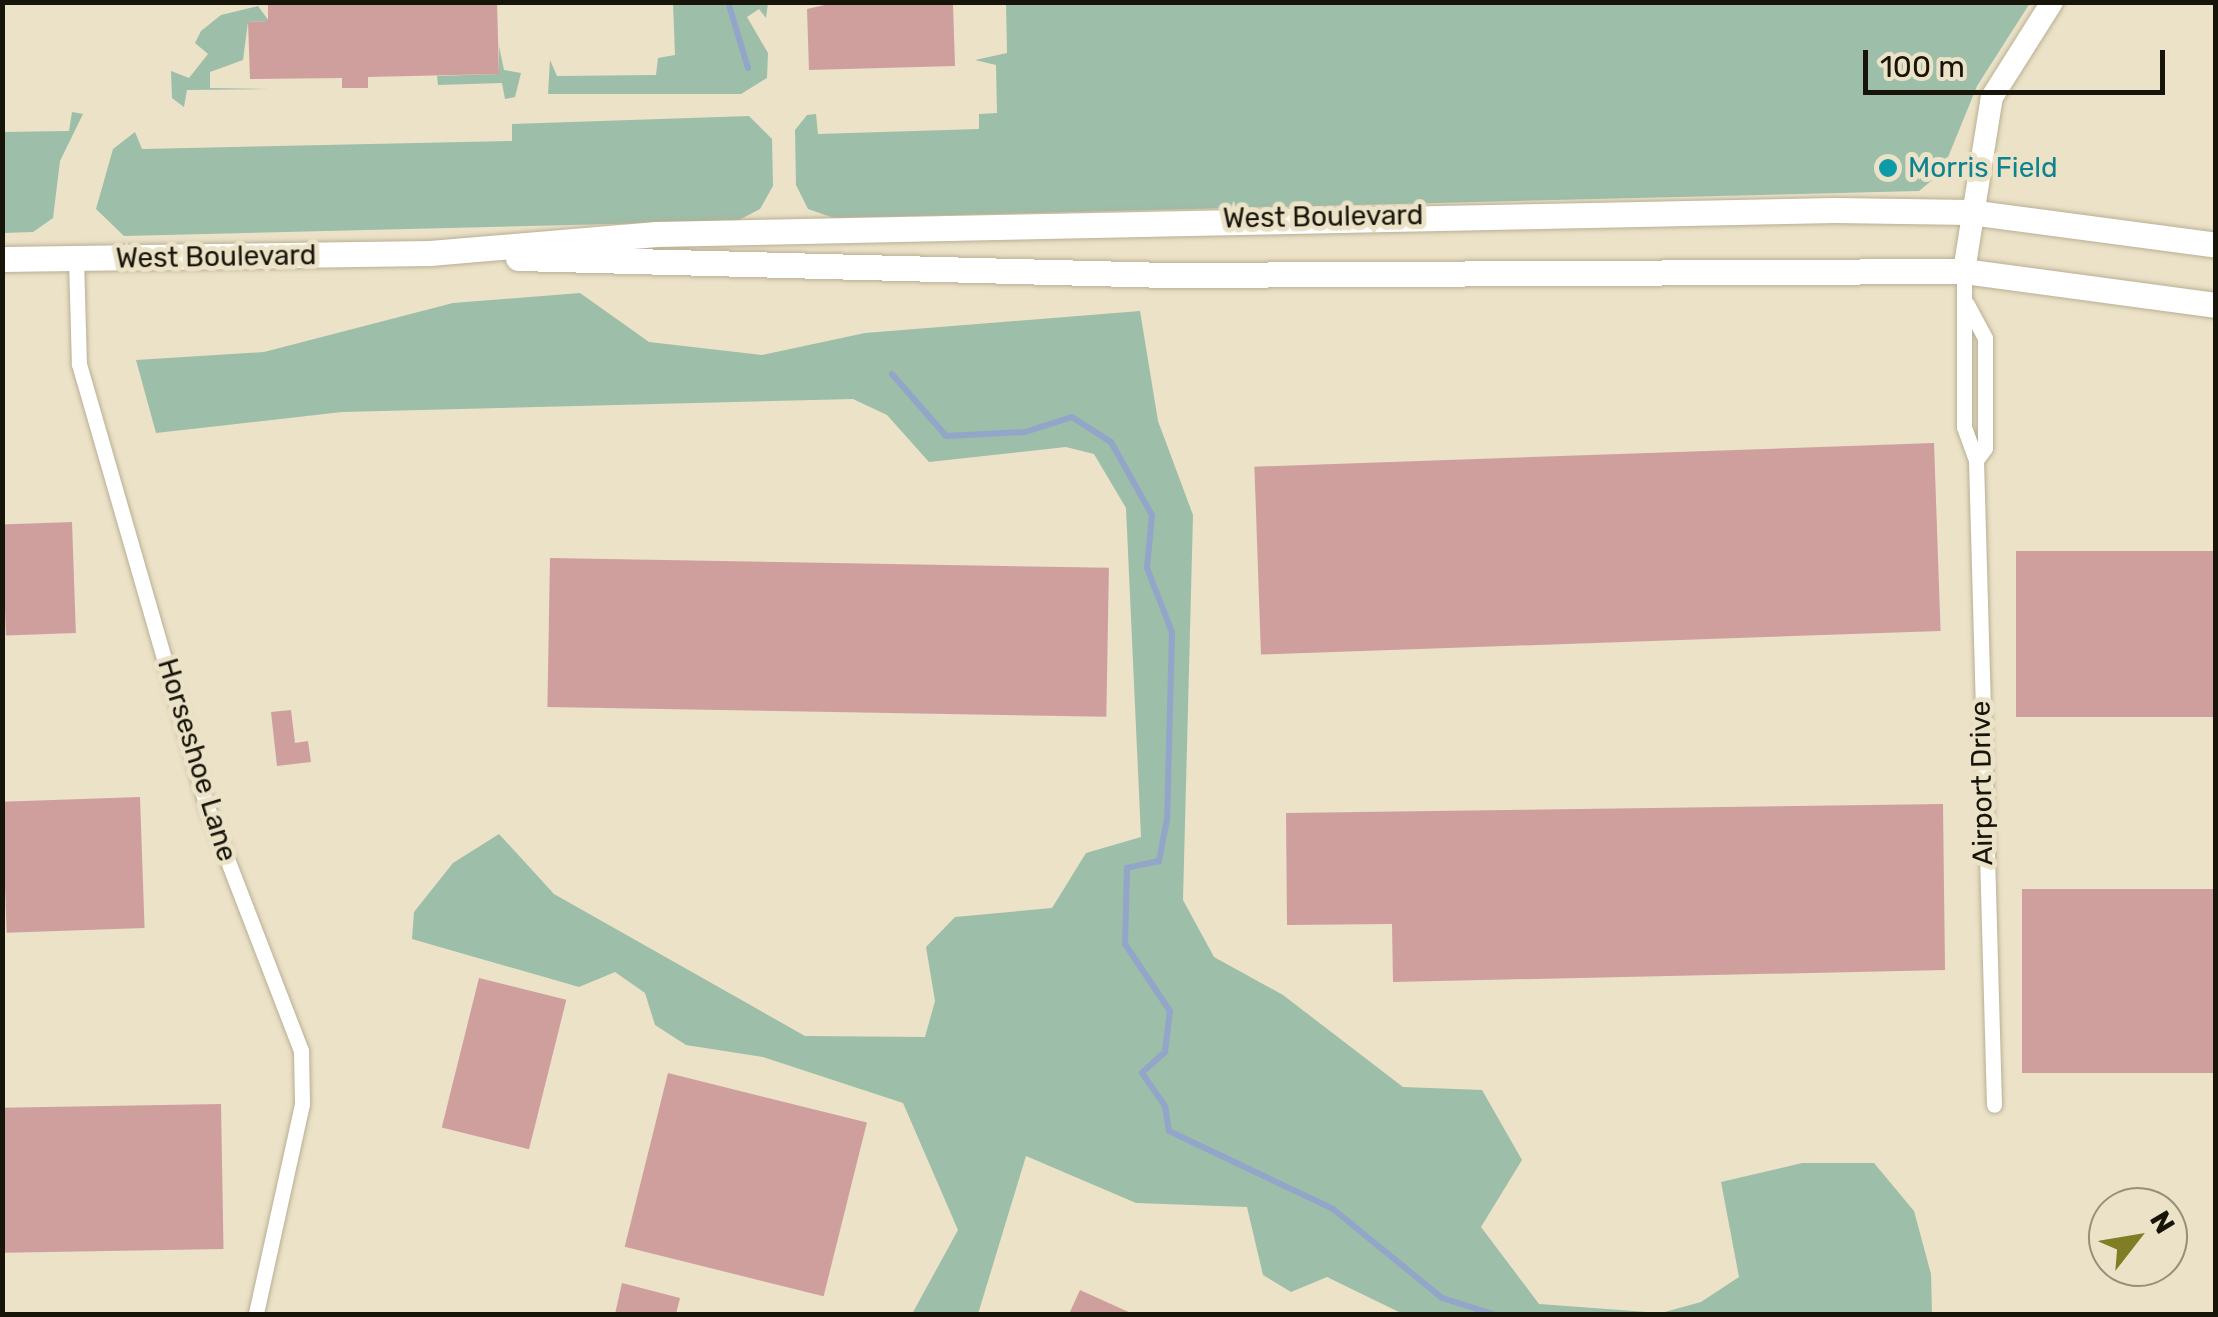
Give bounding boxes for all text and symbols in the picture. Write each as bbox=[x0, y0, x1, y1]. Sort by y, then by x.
scale bar bbox=[1868, 30, 2170, 92]
text: 100 m bbox=[1880, 49, 1965, 85]
place label: Morris Field bbox=[1908, 151, 2058, 185]
marker: Morris Field bbox=[1877, 157, 1899, 179]
street label: West Boulevard bbox=[1222, 198, 1424, 236]
street label: West Boulevard bbox=[115, 238, 317, 276]
street label: Horseshoe Lane bbox=[150, 654, 244, 866]
street label: Airport Drive bbox=[1964, 700, 2000, 866]
north arrow bbox=[2088, 1187, 2188, 1287]
text: N bbox=[2143, 1205, 2182, 1239]

